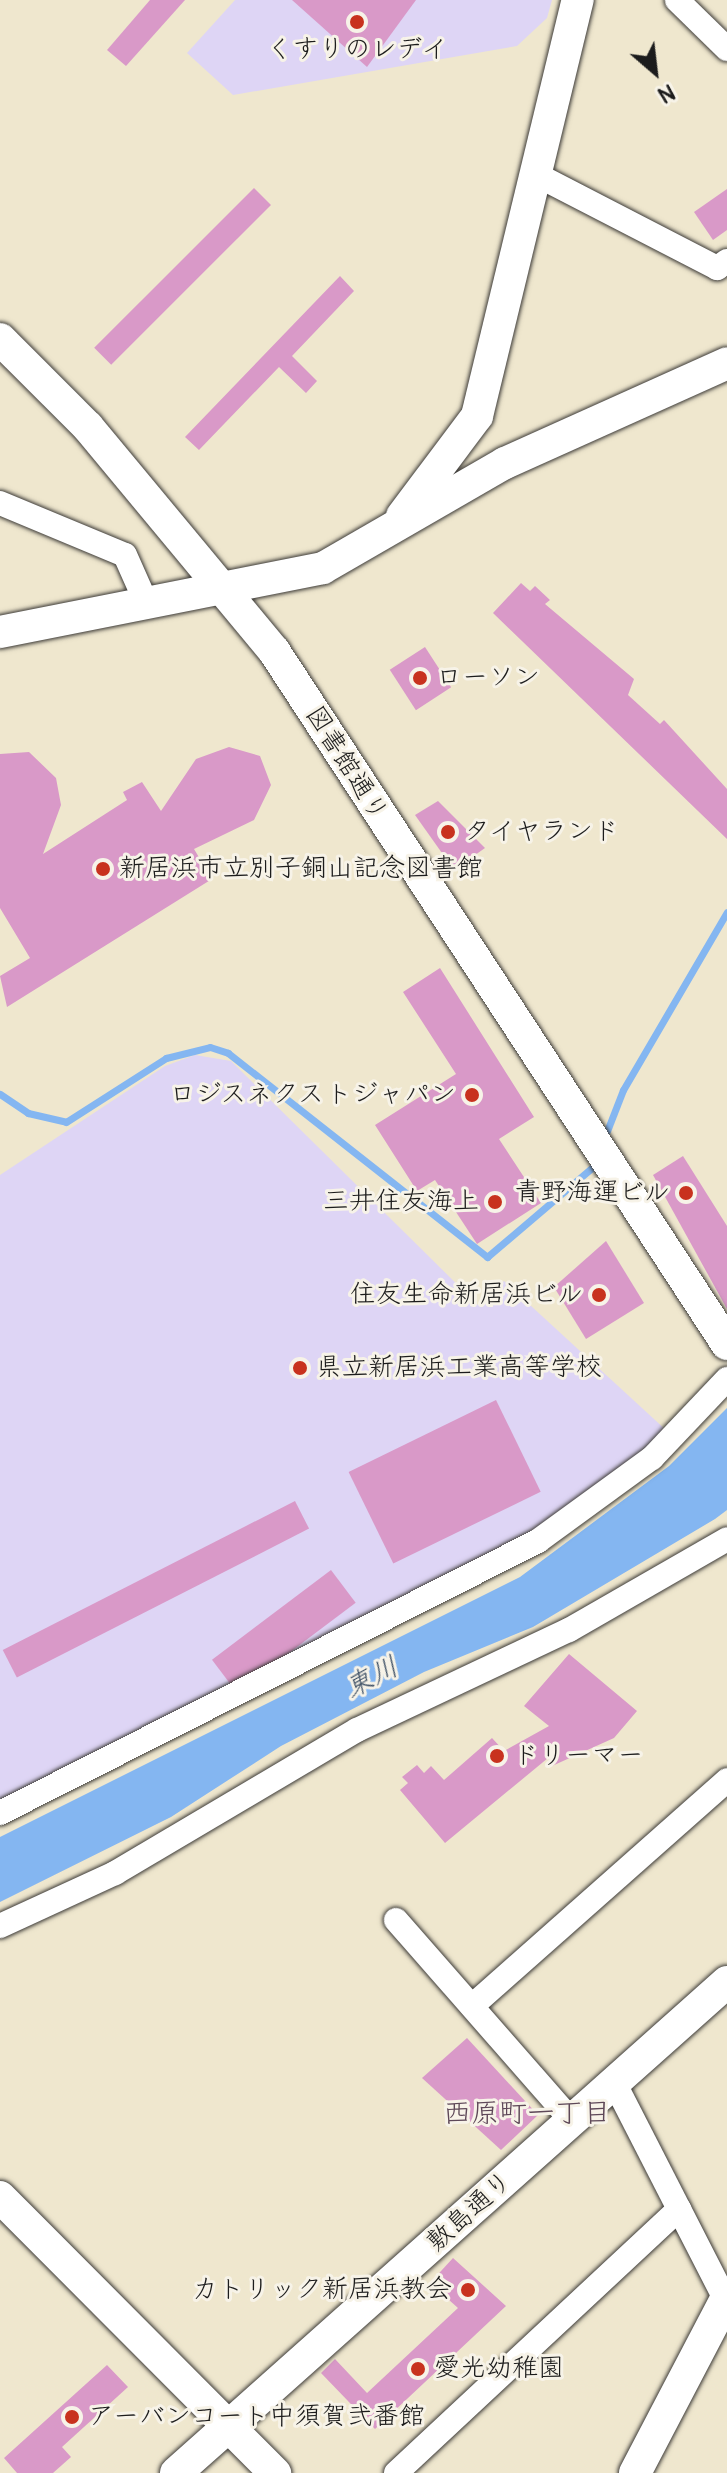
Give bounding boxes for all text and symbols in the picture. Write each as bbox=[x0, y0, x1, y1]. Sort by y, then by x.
marker: くすりのレデイ bbox=[348, 13, 366, 31]
north arrow bbox=[615, 32, 695, 112]
place label: くすりのレデイ bbox=[266, 34, 448, 66]
text: N bbox=[653, 77, 679, 109]
place label: ローソン bbox=[436, 662, 540, 694]
marker: ローソン bbox=[411, 669, 429, 687]
street label: 図書館通り bbox=[298, 701, 394, 827]
place label: タイヤランド bbox=[464, 816, 620, 848]
marker: タイヤランド bbox=[439, 823, 457, 841]
place label: 新居浜市立別子銅山記念図書館 bbox=[119, 853, 483, 885]
marker: 新居浜市立別子銅山記念図書館 bbox=[94, 860, 112, 878]
place label: ロジスネクストジャパン bbox=[170, 1079, 456, 1111]
marker: ロジスネクストジャパン bbox=[463, 1086, 481, 1104]
place label: 青野海運ビル bbox=[514, 1177, 670, 1209]
marker: 青野海運ビル bbox=[677, 1184, 695, 1202]
place label: 三井住友海上 bbox=[323, 1186, 479, 1218]
marker: 三井住友海上 bbox=[486, 1193, 504, 1211]
place label: 住友生命新居浜ビル bbox=[349, 1279, 583, 1311]
marker: 住友生命新居浜ビル bbox=[590, 1286, 608, 1304]
place label: 県立新居浜工業高等学校 bbox=[316, 1352, 602, 1384]
marker: 県立新居浜工業高等学校 bbox=[291, 1359, 309, 1377]
water label: 東川 bbox=[339, 1650, 405, 1706]
place label: ドリーマー bbox=[513, 1740, 643, 1772]
marker: ドリーマー bbox=[488, 1747, 506, 1765]
district label: 西原町一丁目 bbox=[443, 2097, 611, 2131]
street label: 敷島通り bbox=[421, 2166, 519, 2258]
place label: カトリック新居浜教会 bbox=[192, 2274, 452, 2306]
marker: カトリック新居浜教会 bbox=[459, 2281, 477, 2299]
place label: 愛光幼稚園 bbox=[434, 2353, 564, 2385]
marker: 愛光幼稚園 bbox=[409, 2360, 427, 2378]
place label: アーバンコート中須賀弐番館 bbox=[88, 2401, 425, 2433]
marker: アーバンコート中須賀弐番館 bbox=[63, 2408, 81, 2426]

